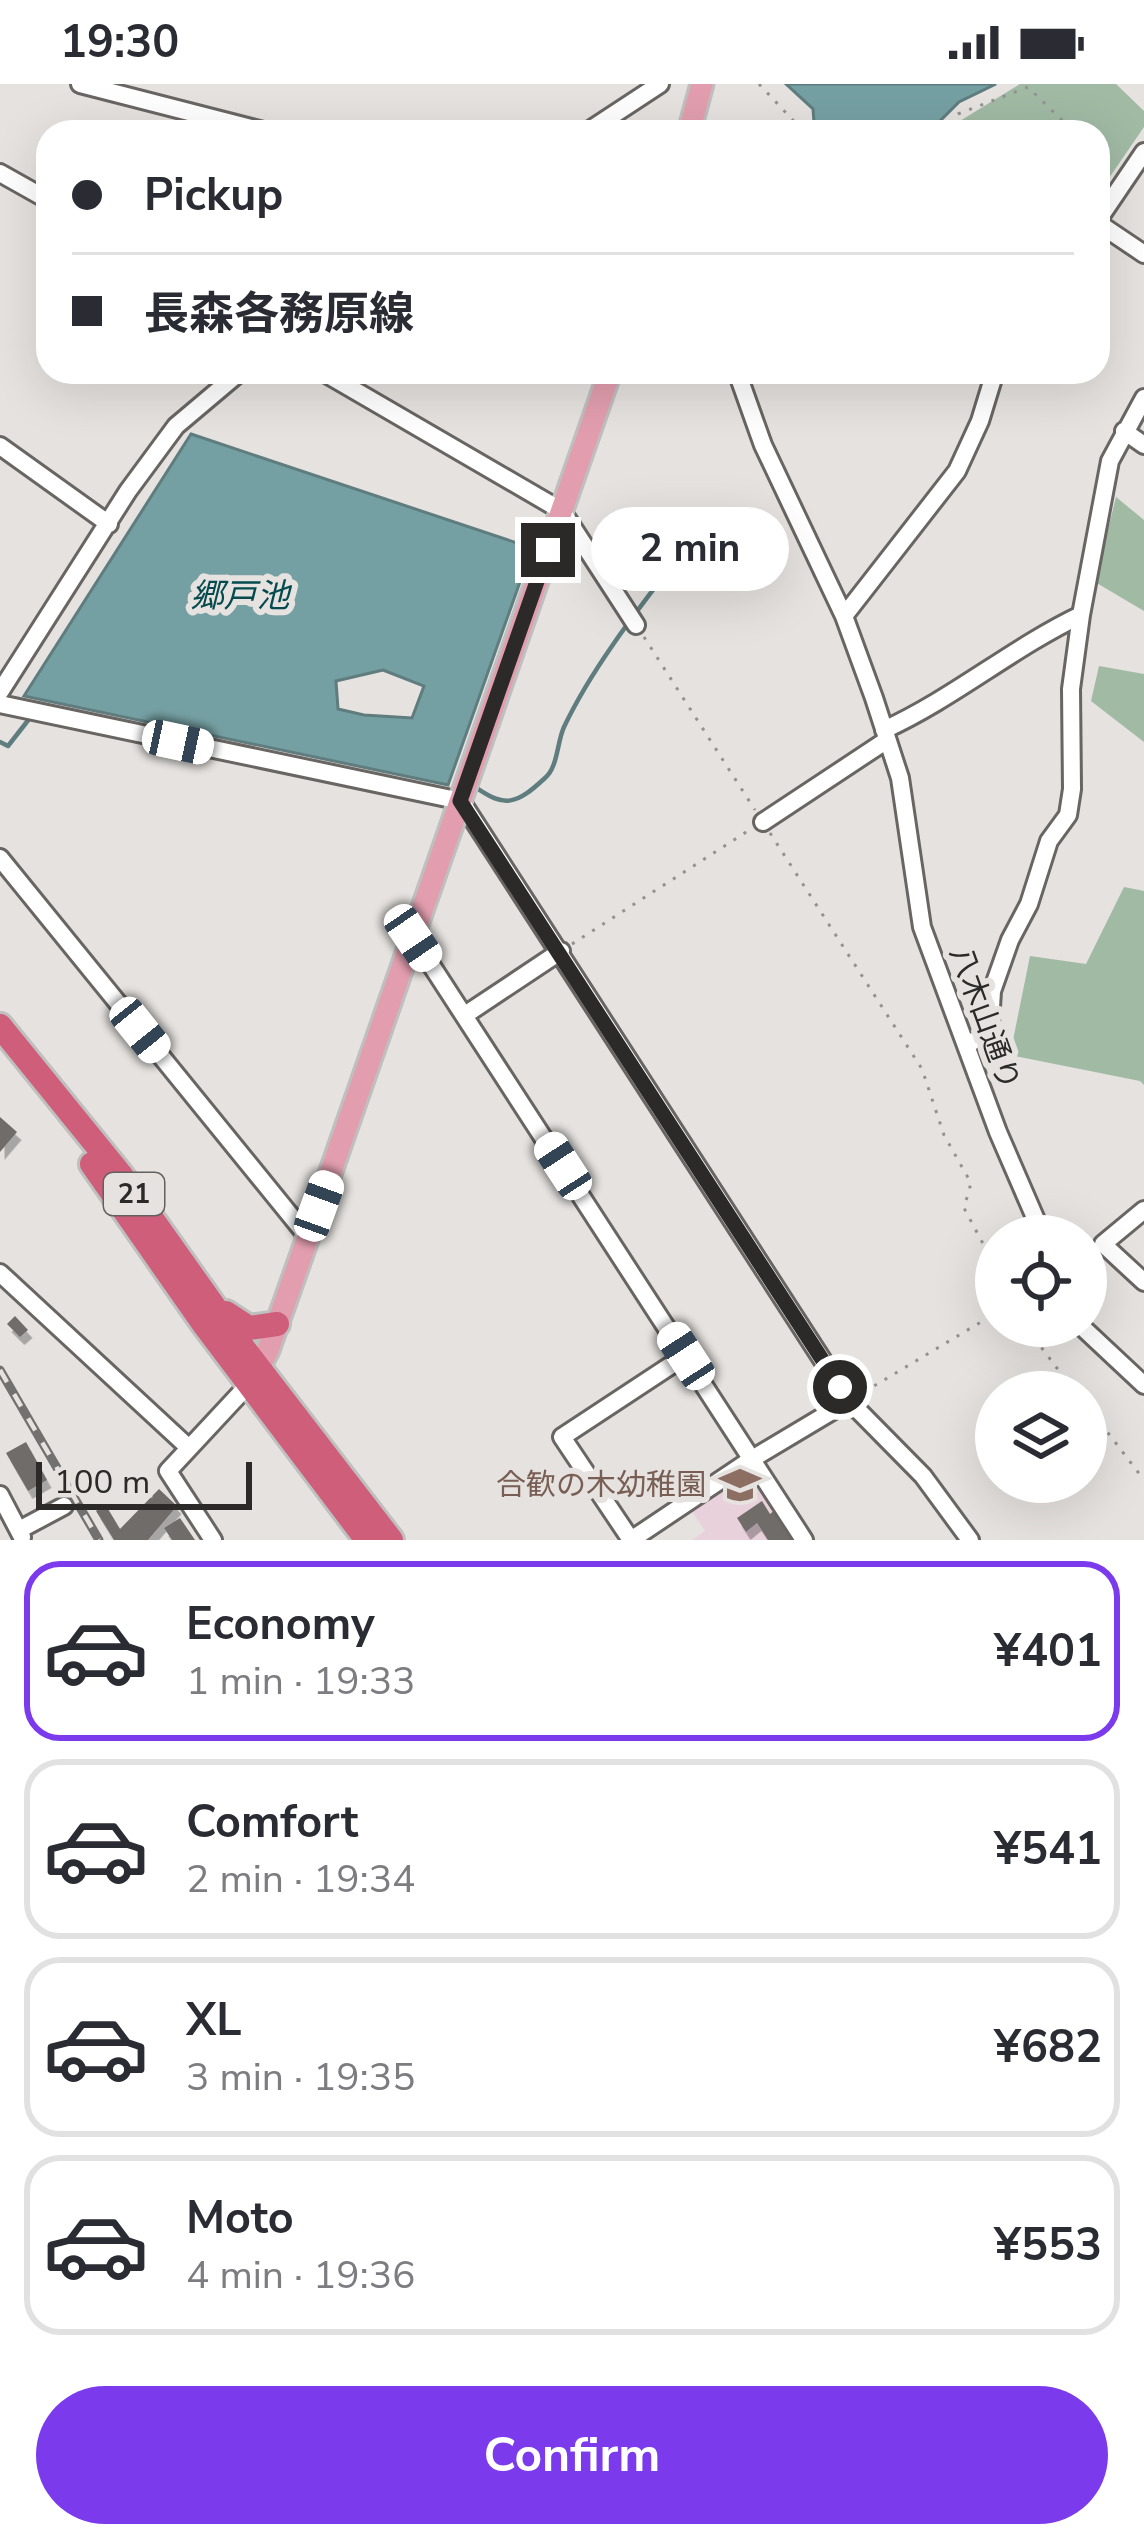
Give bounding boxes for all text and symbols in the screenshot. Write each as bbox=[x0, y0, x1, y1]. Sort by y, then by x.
text: 19:30 bbox=[60, 12, 179, 73]
text: Pickup bbox=[144, 165, 283, 226]
text: 長森各務原線 bbox=[144, 284, 414, 345]
callout: 2 min bbox=[590, 508, 788, 592]
text: 2 min bbox=[640, 522, 740, 575]
route end bbox=[521, 523, 575, 577]
water label: 郷戸池 bbox=[191, 574, 293, 619]
car bbox=[139, 717, 217, 767]
car bbox=[378, 898, 448, 978]
street label: 八木山通り bbox=[940, 941, 1029, 1096]
car bbox=[103, 991, 177, 1069]
car bbox=[528, 1126, 598, 1206]
car bbox=[290, 1166, 348, 1246]
road number: 21 bbox=[104, 1173, 164, 1215]
map controls bbox=[975, 1215, 1107, 1503]
button: locate bbox=[975, 1215, 1107, 1347]
car bbox=[651, 1316, 721, 1396]
route start bbox=[813, 1360, 867, 1414]
button: layers bbox=[975, 1371, 1107, 1503]
scale bar bbox=[36, 1456, 252, 1509]
text: 100 m bbox=[54, 1460, 150, 1505]
school or university icon: 合歓の木幼稚園 bbox=[717, 1462, 763, 1508]
place label: 合歓の木幼稚園 bbox=[496, 1465, 706, 1506]
text: Economy bbox=[186, 1594, 375, 1655]
icon: car bbox=[42, 1597, 150, 1705]
text: ¥401 bbox=[994, 1621, 1102, 1682]
text: 1 min · 19:33 bbox=[186, 1655, 415, 1708]
text: Comfort bbox=[186, 1792, 358, 1853]
icon: car bbox=[42, 1795, 150, 1903]
text: ¥541 bbox=[994, 1819, 1102, 1880]
text: 2 min · 19:34 bbox=[186, 1853, 415, 1906]
text: XL bbox=[186, 1990, 242, 2051]
icon: car bbox=[42, 1993, 150, 2101]
text: ¥682 bbox=[994, 2017, 1102, 2078]
text: 3 min · 19:35 bbox=[186, 2051, 415, 2104]
text: Moto bbox=[186, 2188, 294, 2249]
icon: car bbox=[42, 2191, 150, 2299]
text: ¥553 bbox=[994, 2215, 1102, 2276]
text: 4 min · 19:36 bbox=[186, 2249, 415, 2302]
button: Confirm bbox=[36, 2386, 1108, 2524]

